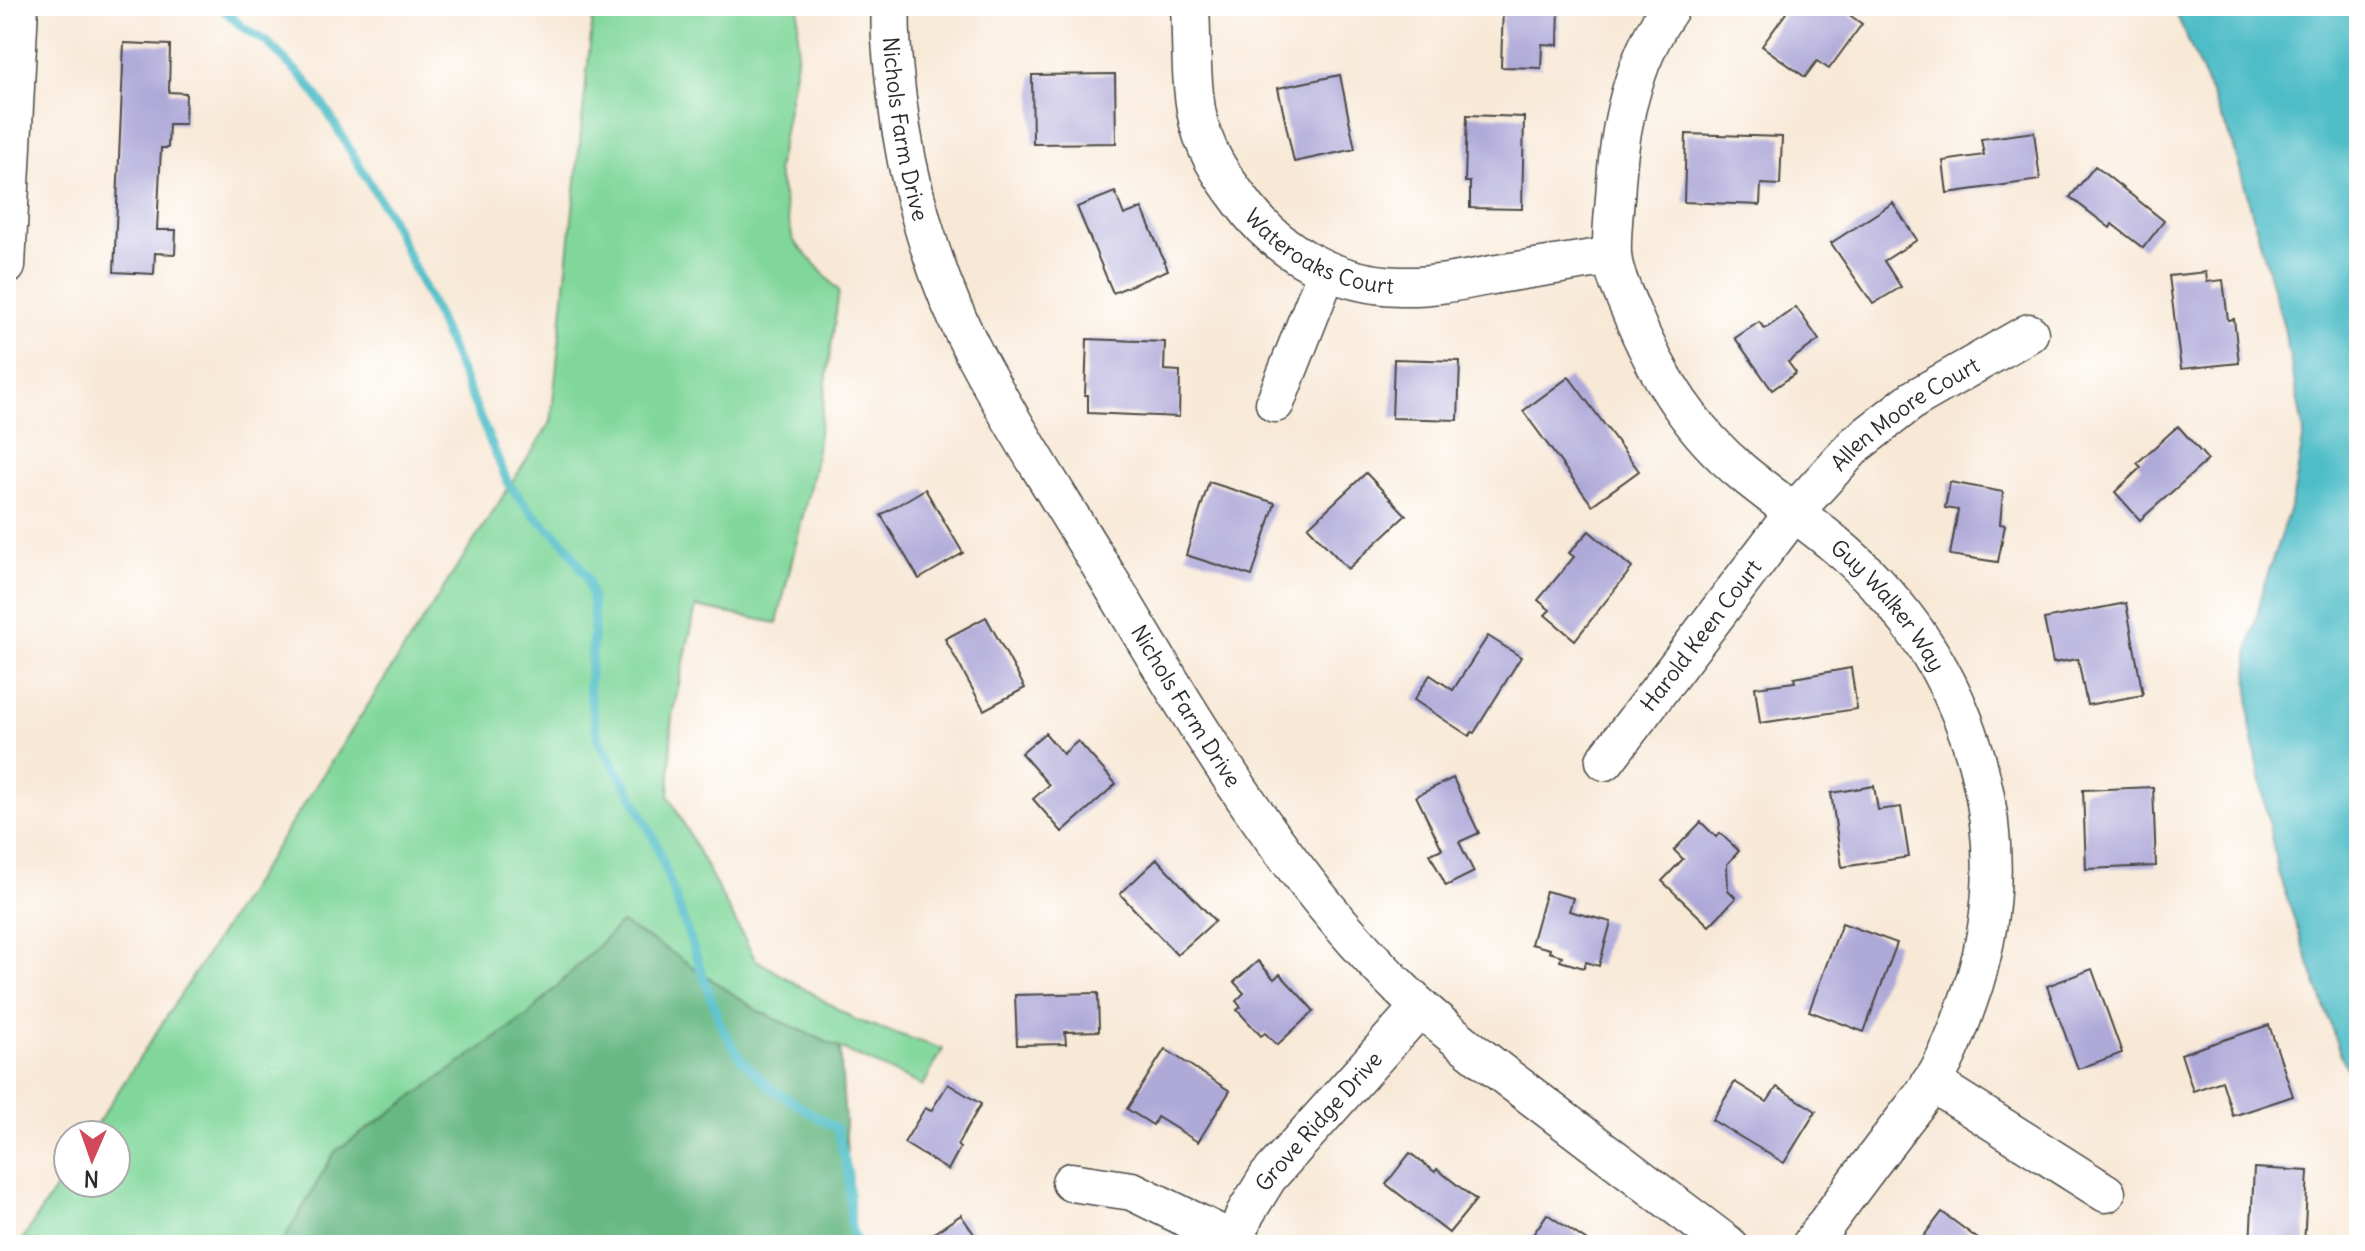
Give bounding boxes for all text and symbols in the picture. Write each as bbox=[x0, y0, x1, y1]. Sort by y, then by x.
street label: Nichols Farm Drive bbox=[877, 36, 935, 224]
street label: Wateroaks Court bbox=[1239, 203, 1395, 300]
street label: Allen Moore Court bbox=[1824, 351, 1984, 477]
street label: Guy Walker Way bbox=[1825, 533, 1951, 676]
street label: Harold Keen Court bbox=[1634, 554, 1767, 717]
street label: Nichols Farm Drive bbox=[1125, 620, 1247, 792]
street label: Grove Ridge Drive bbox=[1249, 1045, 1388, 1196]
north arrow bbox=[52, 1119, 132, 1199]
text: N bbox=[83, 1165, 99, 1193]

